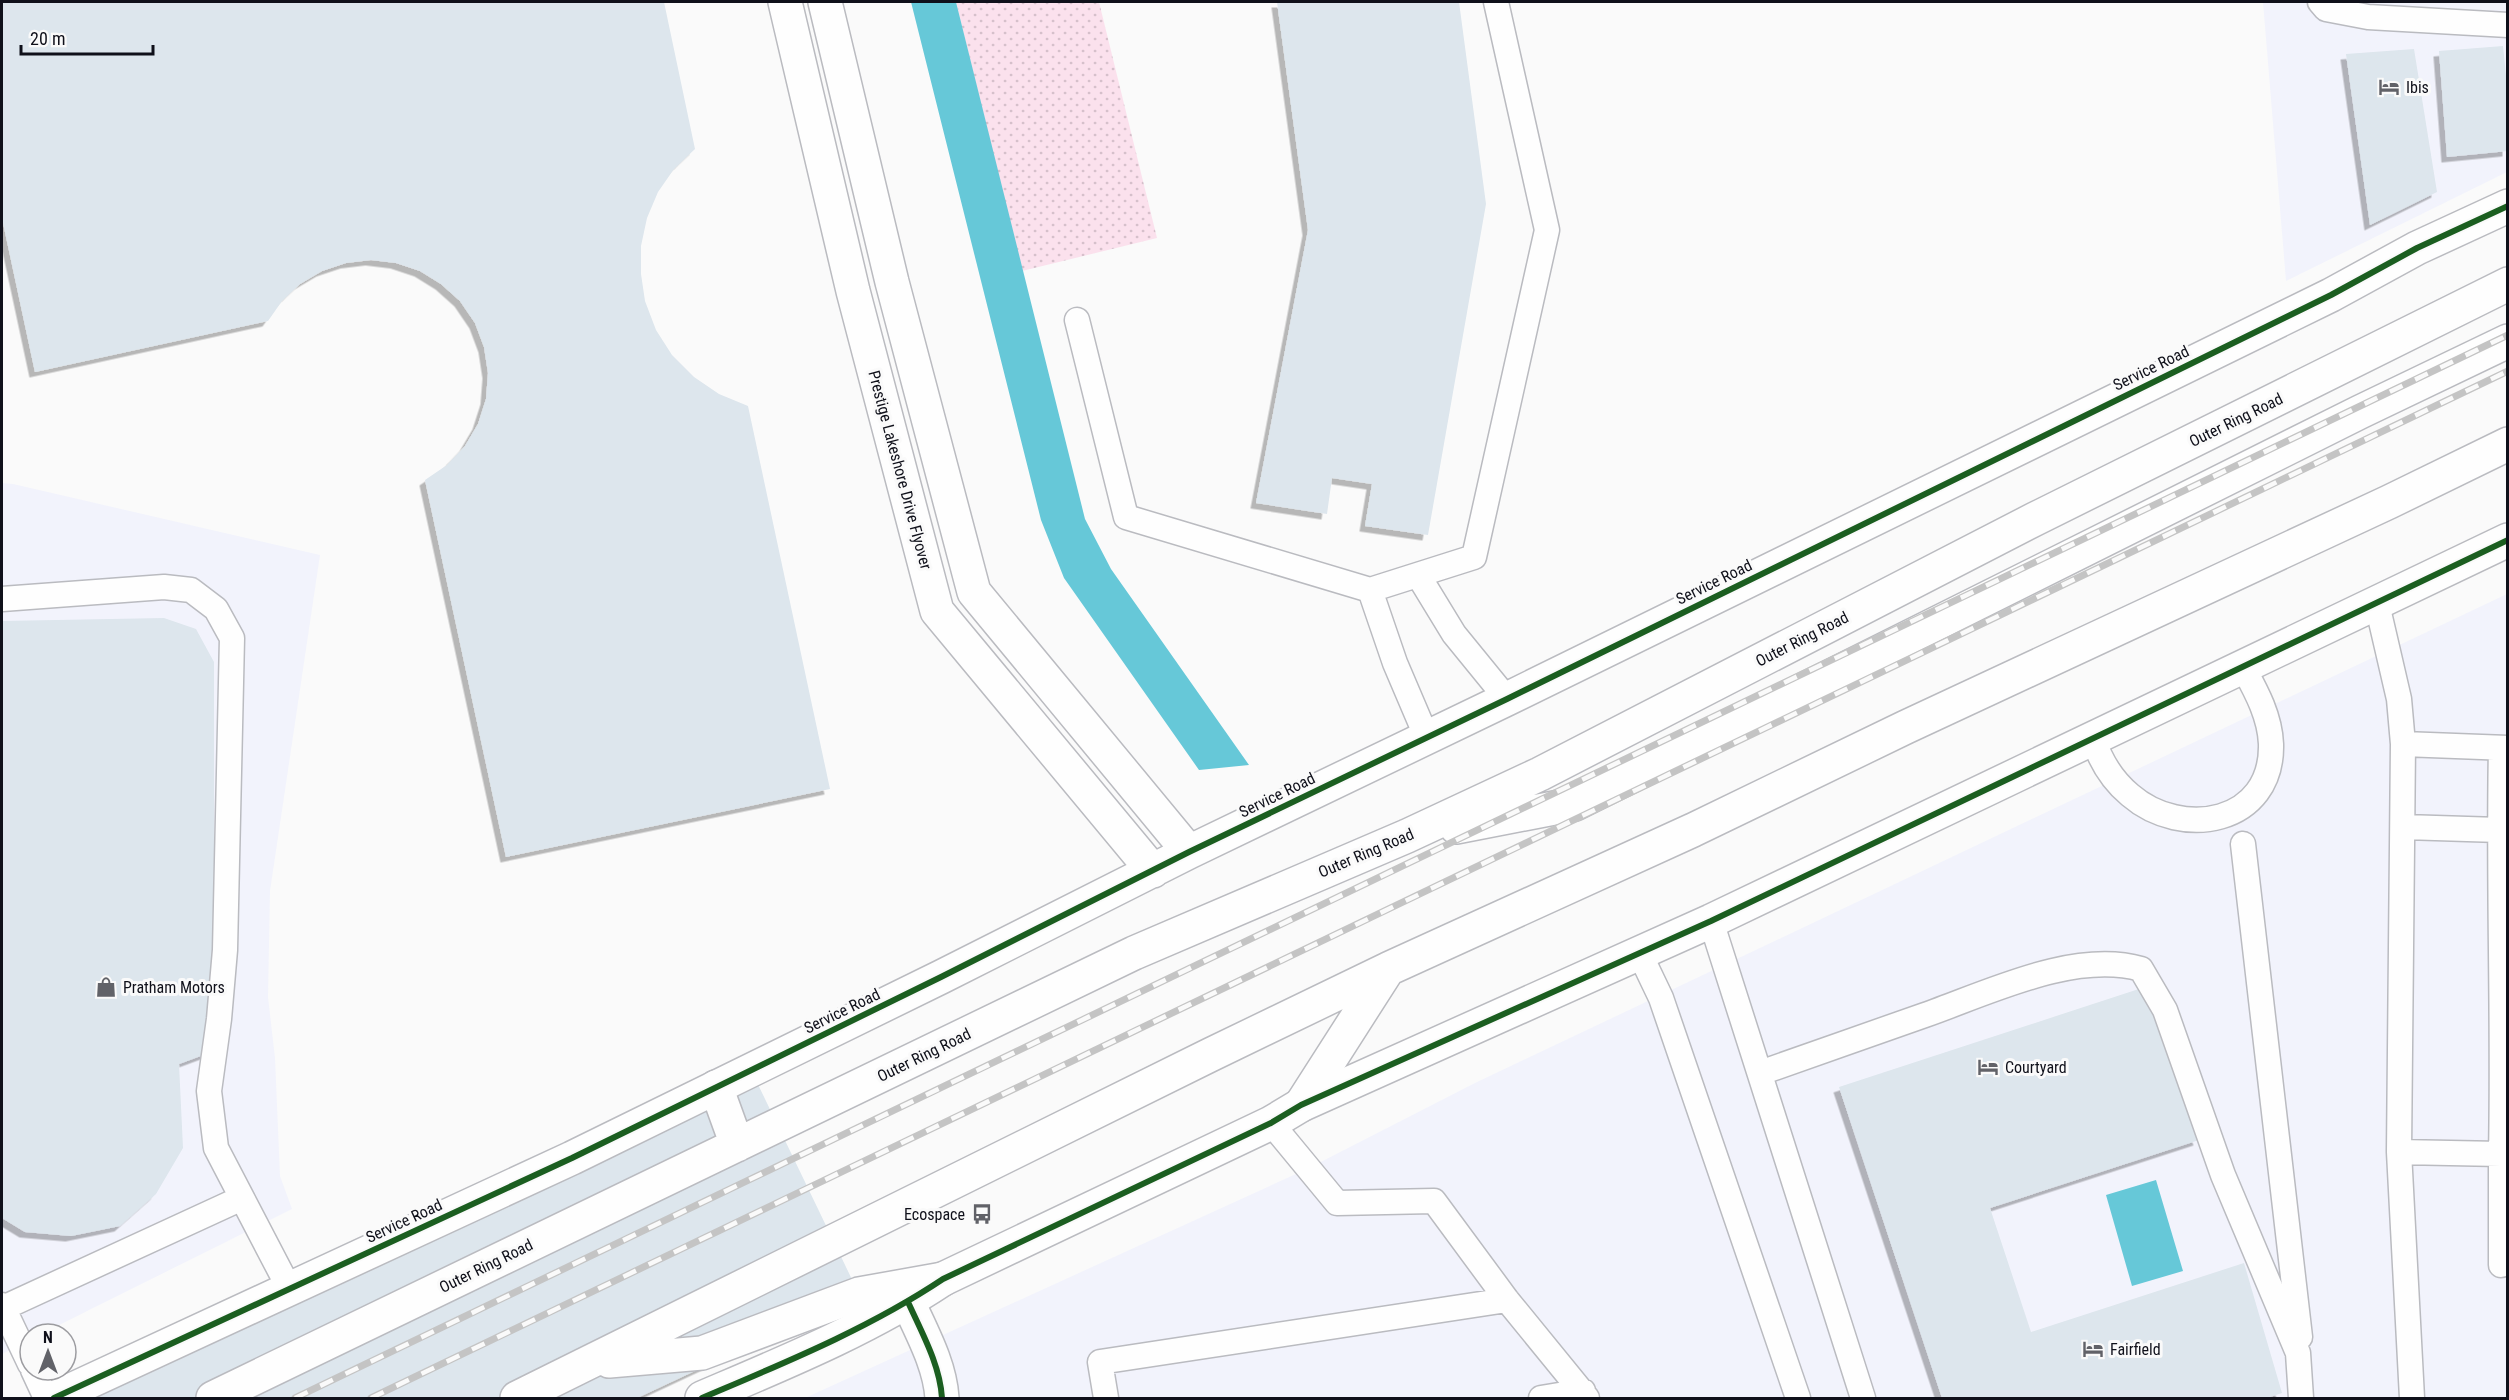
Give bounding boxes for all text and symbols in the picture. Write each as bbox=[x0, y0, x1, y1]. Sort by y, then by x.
scale bar bbox=[21, 18, 153, 56]
text: 20 m bbox=[30, 28, 65, 49]
hotel icon: Ibis bbox=[2377, 75, 2401, 99]
place label: Ibis bbox=[2406, 78, 2429, 97]
street label: Service Road bbox=[2110, 341, 2192, 395]
street label: Prestige Lakeshore Drive Flyover bbox=[864, 368, 936, 572]
street label: Outer Ring Road bbox=[2186, 389, 2286, 451]
street label: Service Road bbox=[1673, 555, 1755, 609]
street label: Outer Ring Road bbox=[1752, 607, 1852, 671]
street label: Service Road bbox=[1236, 768, 1318, 822]
street label: Outer Ring Road bbox=[1315, 824, 1417, 882]
shop icon: Pratham Motors bbox=[94, 975, 118, 999]
place label: Pratham Motors bbox=[123, 978, 225, 997]
street label: Service Road bbox=[801, 984, 883, 1038]
street label: Outer Ring Road bbox=[874, 1024, 974, 1086]
hotel icon: Courtyard bbox=[1976, 1055, 2000, 1079]
place label: Courtyard bbox=[2005, 1058, 2067, 1077]
street label: Service Road bbox=[363, 1195, 445, 1247]
bus stop icon: Ecospace bbox=[970, 1202, 994, 1226]
place label: Ecospace bbox=[904, 1205, 965, 1224]
street label: Outer Ring Road bbox=[436, 1235, 536, 1297]
north arrow bbox=[18, 1322, 78, 1382]
text: N bbox=[43, 1328, 53, 1347]
hotel icon: Fairfield bbox=[2081, 1337, 2105, 1361]
place label: Fairfield bbox=[2110, 1340, 2161, 1359]

